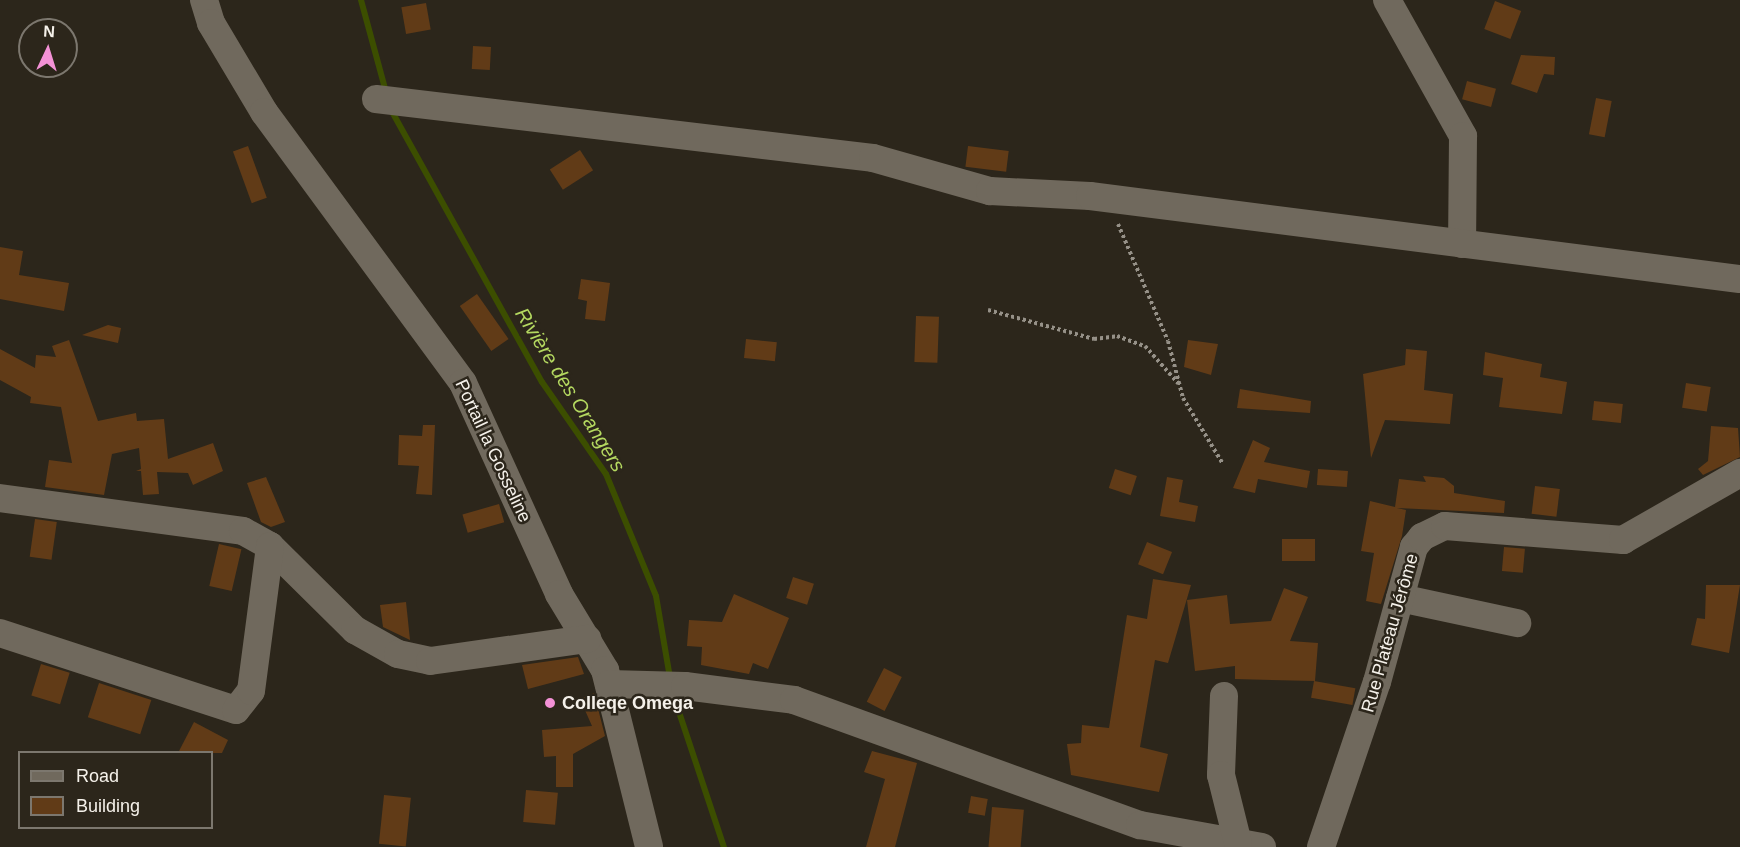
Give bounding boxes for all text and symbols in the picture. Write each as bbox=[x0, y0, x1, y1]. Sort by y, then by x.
north arrow bbox=[18, 18, 78, 78]
text: N bbox=[43, 23, 56, 40]
water label: Rivière des Orangers bbox=[510, 304, 630, 476]
street label: Portail la Gosseline bbox=[450, 376, 536, 526]
street label: Rue Plateau Jérôme bbox=[1357, 551, 1423, 715]
place label: Colleqe Omega bbox=[562, 692, 693, 714]
marker: Colleqe Omega bbox=[543, 696, 557, 710]
legend bbox=[18, 751, 213, 829]
text: Road bbox=[76, 766, 119, 786]
text: Building bbox=[76, 796, 140, 816]

